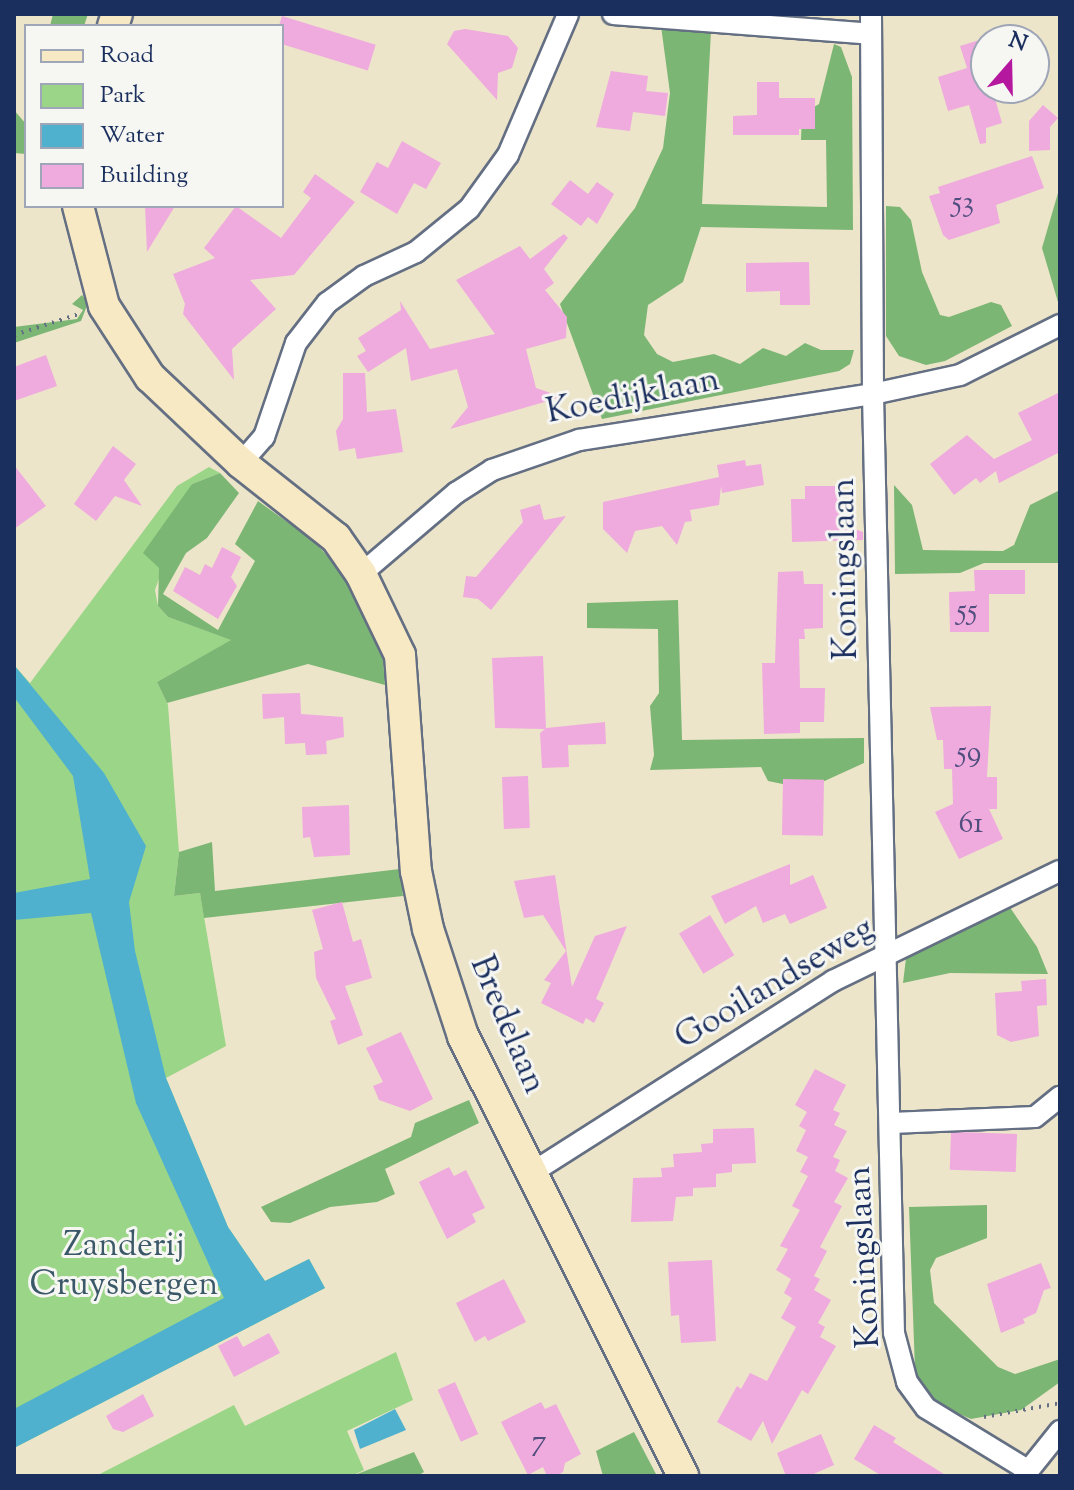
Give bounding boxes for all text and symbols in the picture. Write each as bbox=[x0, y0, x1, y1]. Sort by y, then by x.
legend bbox=[24, 24, 284, 208]
north arrow bbox=[970, 24, 1050, 104]
text: N bbox=[1004, 25, 1031, 61]
text: Road bbox=[100, 39, 154, 73]
text: Park bbox=[100, 79, 146, 113]
text: Water bbox=[100, 119, 164, 153]
text: Building bbox=[100, 159, 188, 193]
house number: 53 bbox=[952, 186, 974, 222]
street label: Koedijklaan bbox=[543, 360, 723, 434]
street label: Koningslaan bbox=[824, 478, 868, 660]
house number: 55 bbox=[957, 594, 977, 630]
house number: 59 bbox=[957, 736, 981, 772]
house number: 61 bbox=[959, 807, 983, 843]
street label: Gooilandseweg bbox=[668, 909, 882, 1059]
street label: Bredelaan bbox=[460, 950, 554, 1100]
street label: Koningslaan bbox=[840, 1165, 890, 1349]
park label: Zanderij Cruysbergen bbox=[30, 1226, 218, 1306]
house number: 7 bbox=[531, 1425, 547, 1461]

